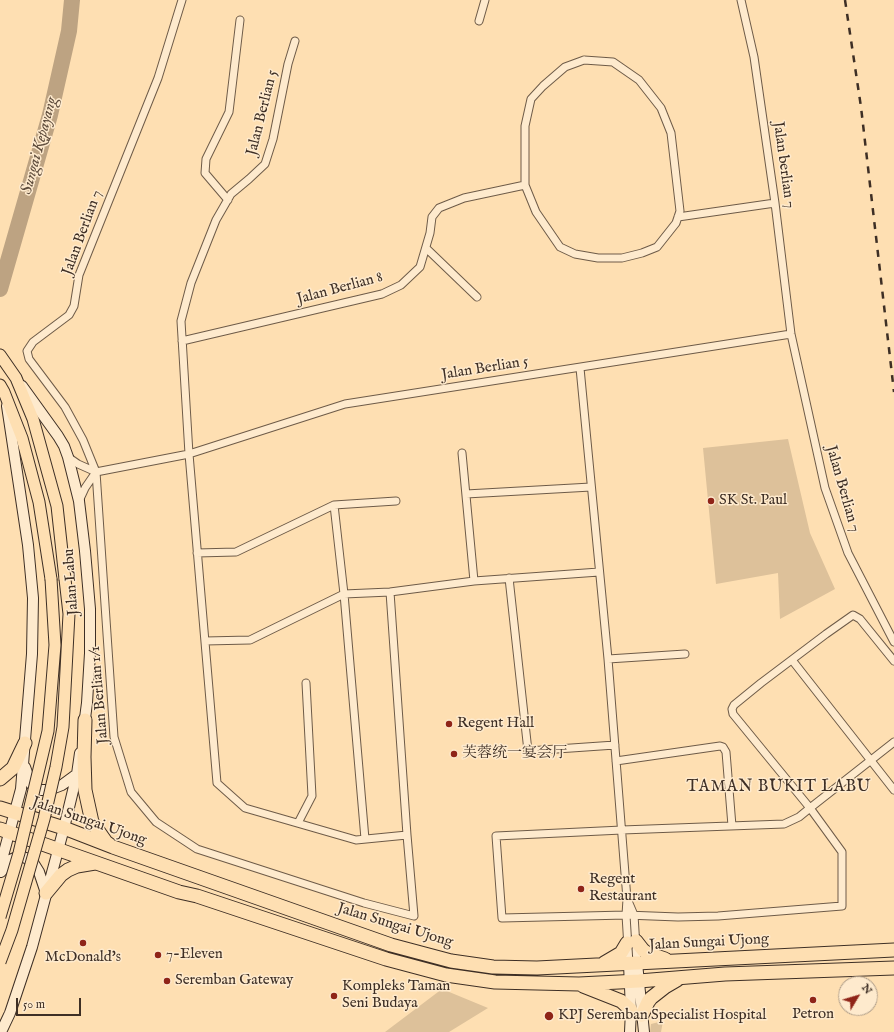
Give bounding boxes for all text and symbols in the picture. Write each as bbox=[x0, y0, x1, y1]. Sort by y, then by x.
street label: Jalan Berlian 5 bbox=[244, 68, 282, 158]
water label: Sungai Kepayang bbox=[18, 95, 62, 197]
street label: Jalan berlian 7 bbox=[768, 120, 798, 210]
street label: Jalan Berlian 7 bbox=[59, 188, 107, 278]
street label: Jalan Berlian 8 bbox=[295, 269, 385, 309]
street label: Jalan Berlian 5 bbox=[440, 353, 530, 385]
street label: Jalan Berlian 7 bbox=[821, 444, 863, 534]
place label: SK St. Paul bbox=[719, 492, 787, 510]
marker: SK St. Paul bbox=[706, 496, 716, 506]
street label: Jalan Labu bbox=[61, 548, 83, 616]
street label: Jalan Berlian 1/1 bbox=[87, 645, 113, 745]
place label: Regent Hall bbox=[457, 715, 534, 733]
marker: Regent Hall bbox=[444, 719, 454, 729]
place label: 芙蓉统一宴会厅 bbox=[462, 745, 567, 763]
marker: 芙蓉统一宴会厅 bbox=[449, 749, 459, 759]
district label: TAMAN BUKIT LABU bbox=[687, 778, 871, 798]
street label: Jalan Sungai Ujong bbox=[29, 794, 149, 850]
place label: Regent Restaurant bbox=[589, 871, 657, 906]
marker: Regent Restaurant bbox=[576, 884, 586, 894]
street label: Jalan Sungai Ujong bbox=[335, 900, 455, 952]
street label: Jalan Sungai Ujong bbox=[649, 931, 769, 955]
marker: McDonald's bbox=[78, 938, 88, 948]
place label: 7-Eleven bbox=[166, 946, 223, 964]
place label: McDonald's bbox=[45, 949, 121, 967]
marker: 7-Eleven bbox=[153, 950, 163, 960]
place label: Seremban Gateway bbox=[175, 972, 293, 990]
marker: Seremban Gateway bbox=[162, 976, 172, 986]
north arrow bbox=[838, 976, 878, 1016]
place label: Kompleks Taman Seni Budaya bbox=[342, 978, 450, 1013]
text: N bbox=[858, 981, 875, 997]
scale bar bbox=[18, 990, 83, 1016]
marker: Kompleks Taman Seni Budaya bbox=[329, 991, 339, 1001]
marker: Petron bbox=[808, 995, 818, 1005]
text: 50 m bbox=[23, 997, 45, 1012]
place label: Petron bbox=[792, 1006, 834, 1024]
place label: KPJ Seremban Specialist Hospital bbox=[558, 1007, 766, 1025]
marker: KPJ Seremban Specialist Hospital bbox=[543, 1010, 555, 1022]

